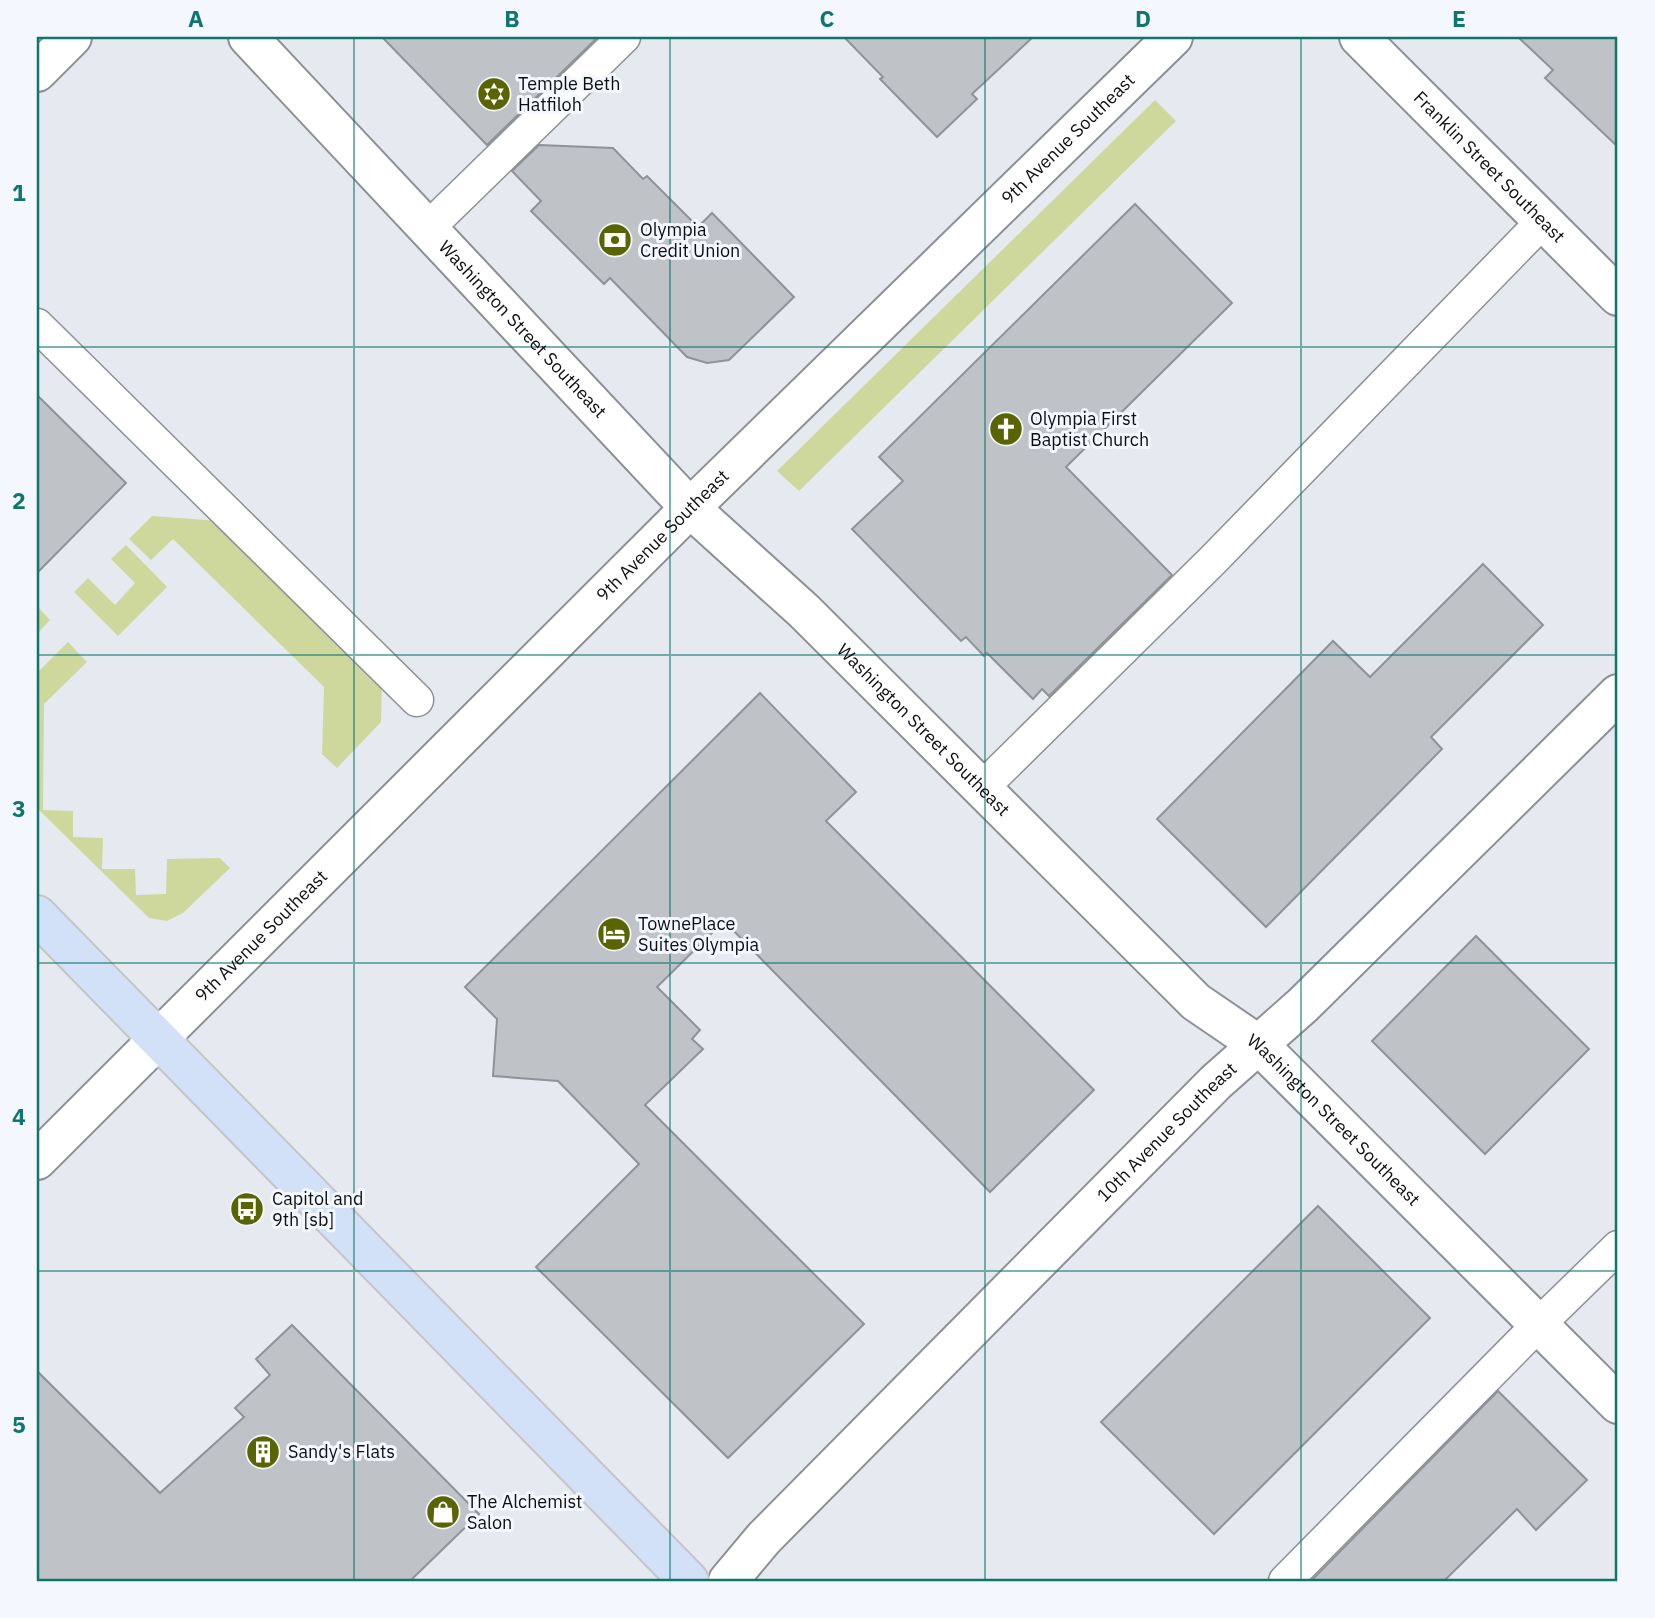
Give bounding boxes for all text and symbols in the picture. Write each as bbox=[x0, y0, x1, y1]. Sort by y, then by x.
text: A bbox=[188, 3, 204, 33]
text: B bbox=[504, 3, 520, 33]
text: C bbox=[820, 3, 835, 33]
text: D bbox=[1135, 3, 1151, 33]
text: E bbox=[1452, 3, 1466, 33]
street label: 9th Avenue Southeast bbox=[996, 69, 1140, 209]
place label: Temple Beth Hatfiloh bbox=[518, 72, 620, 116]
synagogue icon: Temple Beth Hatfiloh bbox=[475, 75, 513, 113]
street label: Franklin Street Southeast bbox=[1409, 86, 1570, 247]
text: 1 bbox=[12, 177, 26, 207]
place label: Olympia Credit Union bbox=[640, 218, 740, 262]
bank icon: Olympia Credit Union bbox=[596, 221, 634, 259]
street label: Washington Street Southeast bbox=[434, 235, 612, 423]
place label: Olympia First Baptist Church bbox=[1030, 407, 1149, 451]
church icon: Olympia First Baptist Church bbox=[987, 410, 1025, 448]
street label: 9th Avenue Southeast bbox=[591, 464, 734, 606]
text: 2 bbox=[12, 485, 26, 515]
street label: Washington Street Southeast bbox=[832, 638, 1015, 821]
text: 3 bbox=[12, 793, 26, 823]
street label: 9th Avenue Southeast bbox=[190, 865, 332, 1007]
place label: TownePlace Suites Olympia bbox=[638, 912, 759, 956]
hotel icon: TownePlace Suites Olympia bbox=[595, 915, 633, 953]
street label: Washington Street Southeast bbox=[1243, 1028, 1425, 1211]
street label: 10th Avenue Southeast bbox=[1092, 1057, 1241, 1207]
text: 4 bbox=[12, 1101, 26, 1131]
place label: Capitol and 9th [sb] bbox=[272, 1187, 363, 1231]
bus stop icon: Capitol and 9th [sb] bbox=[228, 1190, 266, 1228]
text: 5 bbox=[12, 1409, 26, 1439]
building icon: Sandy's Flats bbox=[244, 1433, 282, 1471]
place label: Sandy's Flats bbox=[288, 1440, 395, 1463]
place label: The Alchemist Salon bbox=[467, 1490, 582, 1534]
shop icon: The Alchemist Salon bbox=[424, 1493, 462, 1531]

